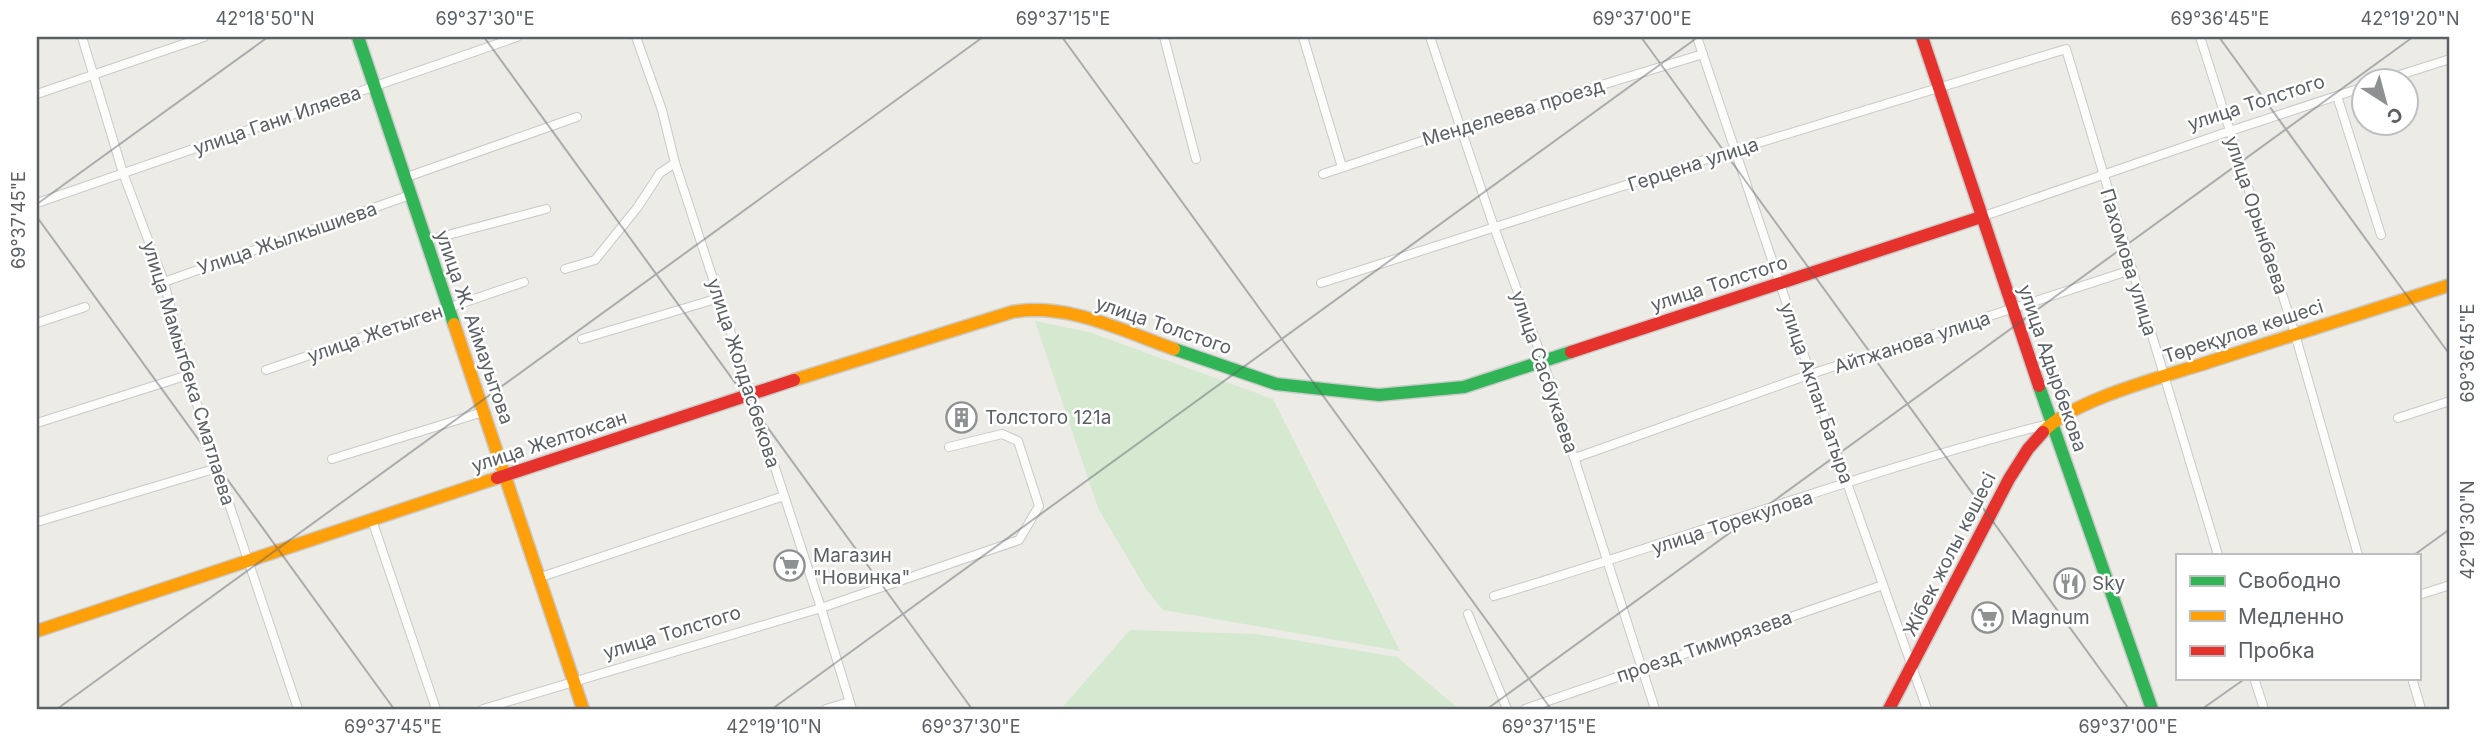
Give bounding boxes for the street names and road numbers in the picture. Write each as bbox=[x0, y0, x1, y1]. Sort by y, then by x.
street label: улица Толстого bbox=[2185, 70, 2328, 135]
street label: Менделеева проезд bbox=[1419, 74, 1607, 151]
street label: улица Гани Иляева bbox=[190, 81, 364, 160]
street label: Герцена улица bbox=[1625, 133, 1761, 196]
street label: улица Орынбаева bbox=[2220, 133, 2293, 297]
street label: Пахомова улица bbox=[2095, 186, 2162, 339]
street label: Улица Жылкышиева bbox=[194, 197, 380, 280]
street label: улица Ж. Аймауытова bbox=[430, 227, 519, 427]
street label: улица Мамытбека Сматлаева bbox=[137, 238, 240, 508]
street label: улица Толстого bbox=[1648, 251, 1791, 316]
street label: улица Жолдасбекова bbox=[702, 276, 785, 471]
street label: улица Адырбекова bbox=[2013, 282, 2092, 455]
street label: улица Сасбукаева bbox=[1506, 288, 1583, 456]
street label: улица Толстого bbox=[1093, 291, 1235, 360]
street label: Төреқұлов көшесі bbox=[2160, 295, 2326, 368]
street label: улица Жетыген bbox=[305, 300, 446, 367]
street label: улица Акпан Батыра bbox=[1775, 300, 1858, 487]
street label: Айтжанова улица bbox=[1831, 306, 1993, 379]
street label: улица Желтоксан bbox=[469, 406, 630, 477]
street label: Жібек жолы көшесі bbox=[1898, 468, 2001, 640]
street label: улица Торекулова bbox=[1649, 486, 1816, 559]
street label: улица Толстого bbox=[601, 601, 744, 664]
street label: проезд Тимирязева bbox=[1613, 606, 1795, 687]

